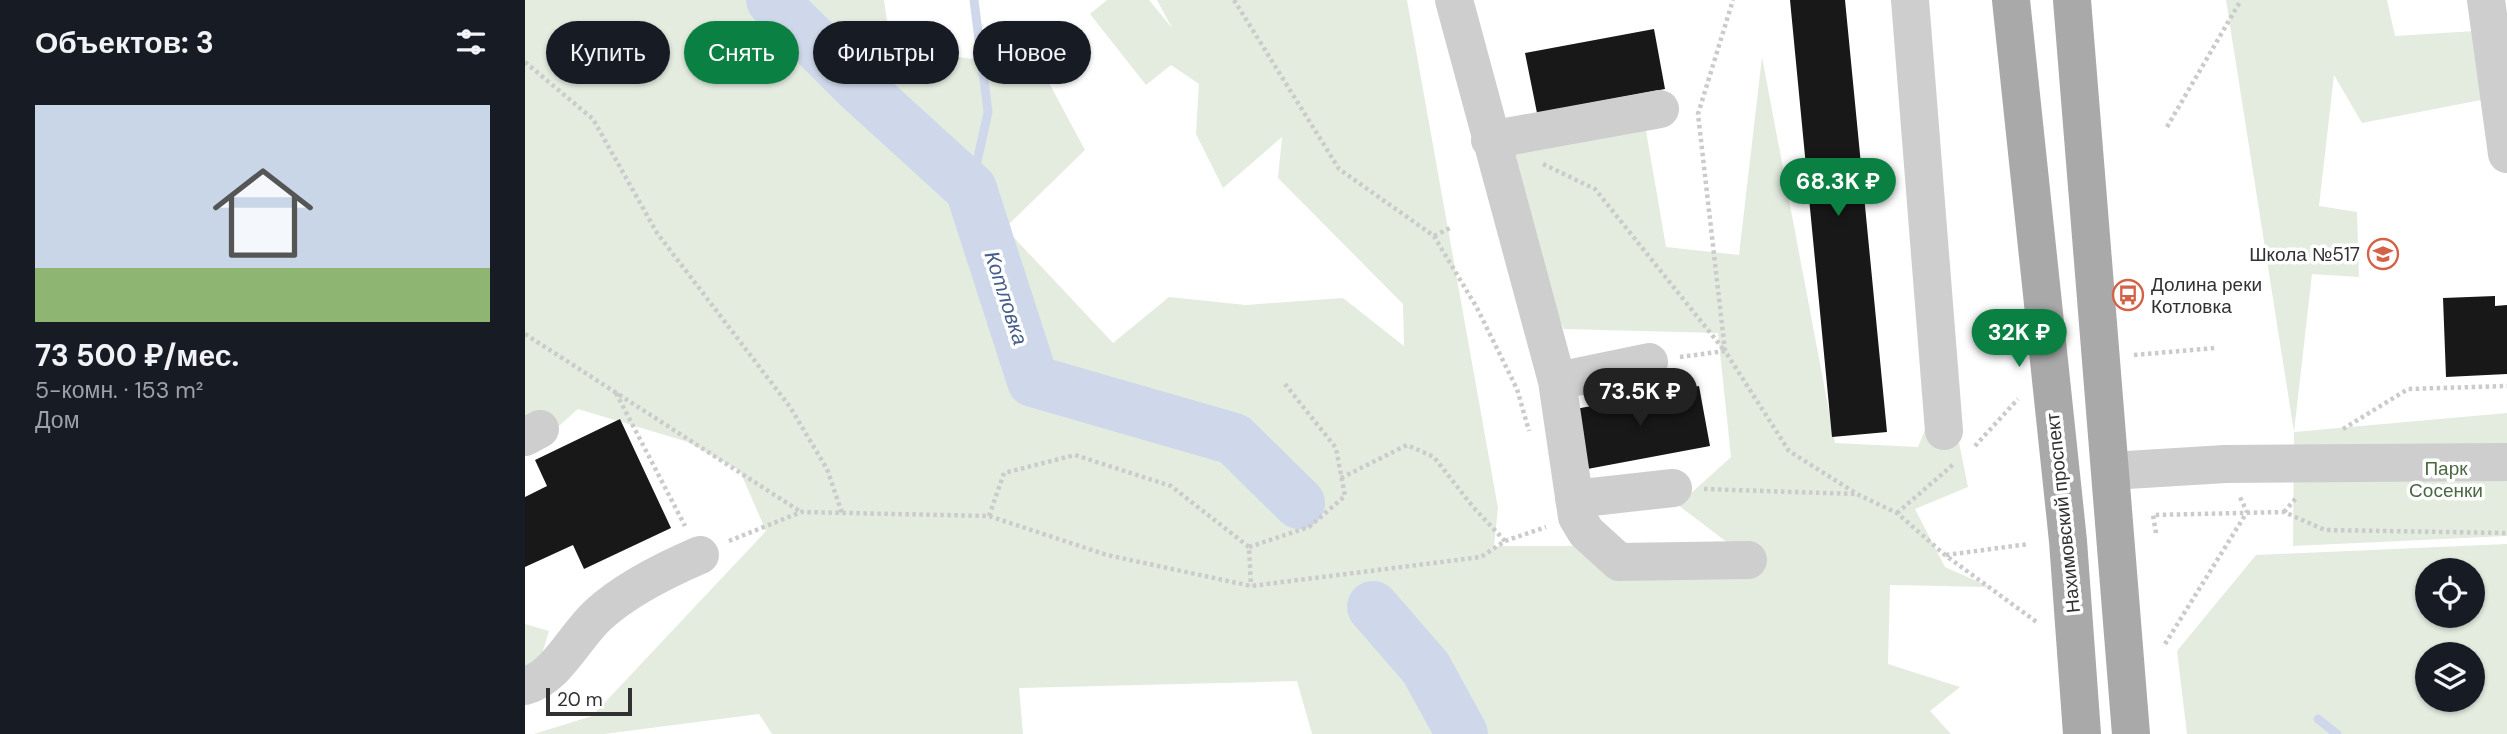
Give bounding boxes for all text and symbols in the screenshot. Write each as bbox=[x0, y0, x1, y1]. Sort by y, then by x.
chip: Купить bbox=[546, 21, 670, 84]
chip: Снять bbox=[684, 21, 799, 84]
chip: Фильтры bbox=[813, 21, 959, 84]
chip: Новое bbox=[973, 21, 1091, 84]
text: Объектов: 3 bbox=[35, 23, 214, 62]
icon: filters bbox=[452, 23, 490, 61]
icon: home bbox=[200, 150, 326, 276]
pin: 68.3K ₽ bbox=[1773, 158, 1903, 218]
text: 68.3K ₽ bbox=[1796, 166, 1880, 196]
school or university icon: Школа №517 bbox=[2366, 237, 2400, 271]
place label: Школа №517 bbox=[2249, 242, 2360, 267]
water label: Котловка bbox=[978, 247, 1034, 349]
place label: Долина реки Котловка bbox=[2151, 272, 2262, 319]
bus stop icon: Долина реки Котловка bbox=[2111, 278, 2145, 312]
pin: 32K ₽ bbox=[1970, 310, 2068, 369]
text: 32K ₽ bbox=[1988, 317, 2050, 347]
text: 73 500 ₽/мес. bbox=[35, 336, 239, 375]
pin: 73.5K ₽ bbox=[1575, 368, 1705, 428]
text: 5-комн. · 153 m² bbox=[35, 375, 203, 405]
text: 73.5K ₽ bbox=[1599, 376, 1681, 406]
text: Дом bbox=[35, 405, 79, 435]
street label: Нахимовский проспект bbox=[2040, 411, 2086, 614]
park label: Парк Сосенки bbox=[2409, 456, 2483, 503]
map controls bbox=[2415, 558, 2485, 712]
button: locate bbox=[2415, 558, 2485, 628]
button: layers bbox=[2415, 642, 2485, 712]
scale bar bbox=[546, 685, 632, 717]
text: 20 m bbox=[557, 687, 603, 712]

